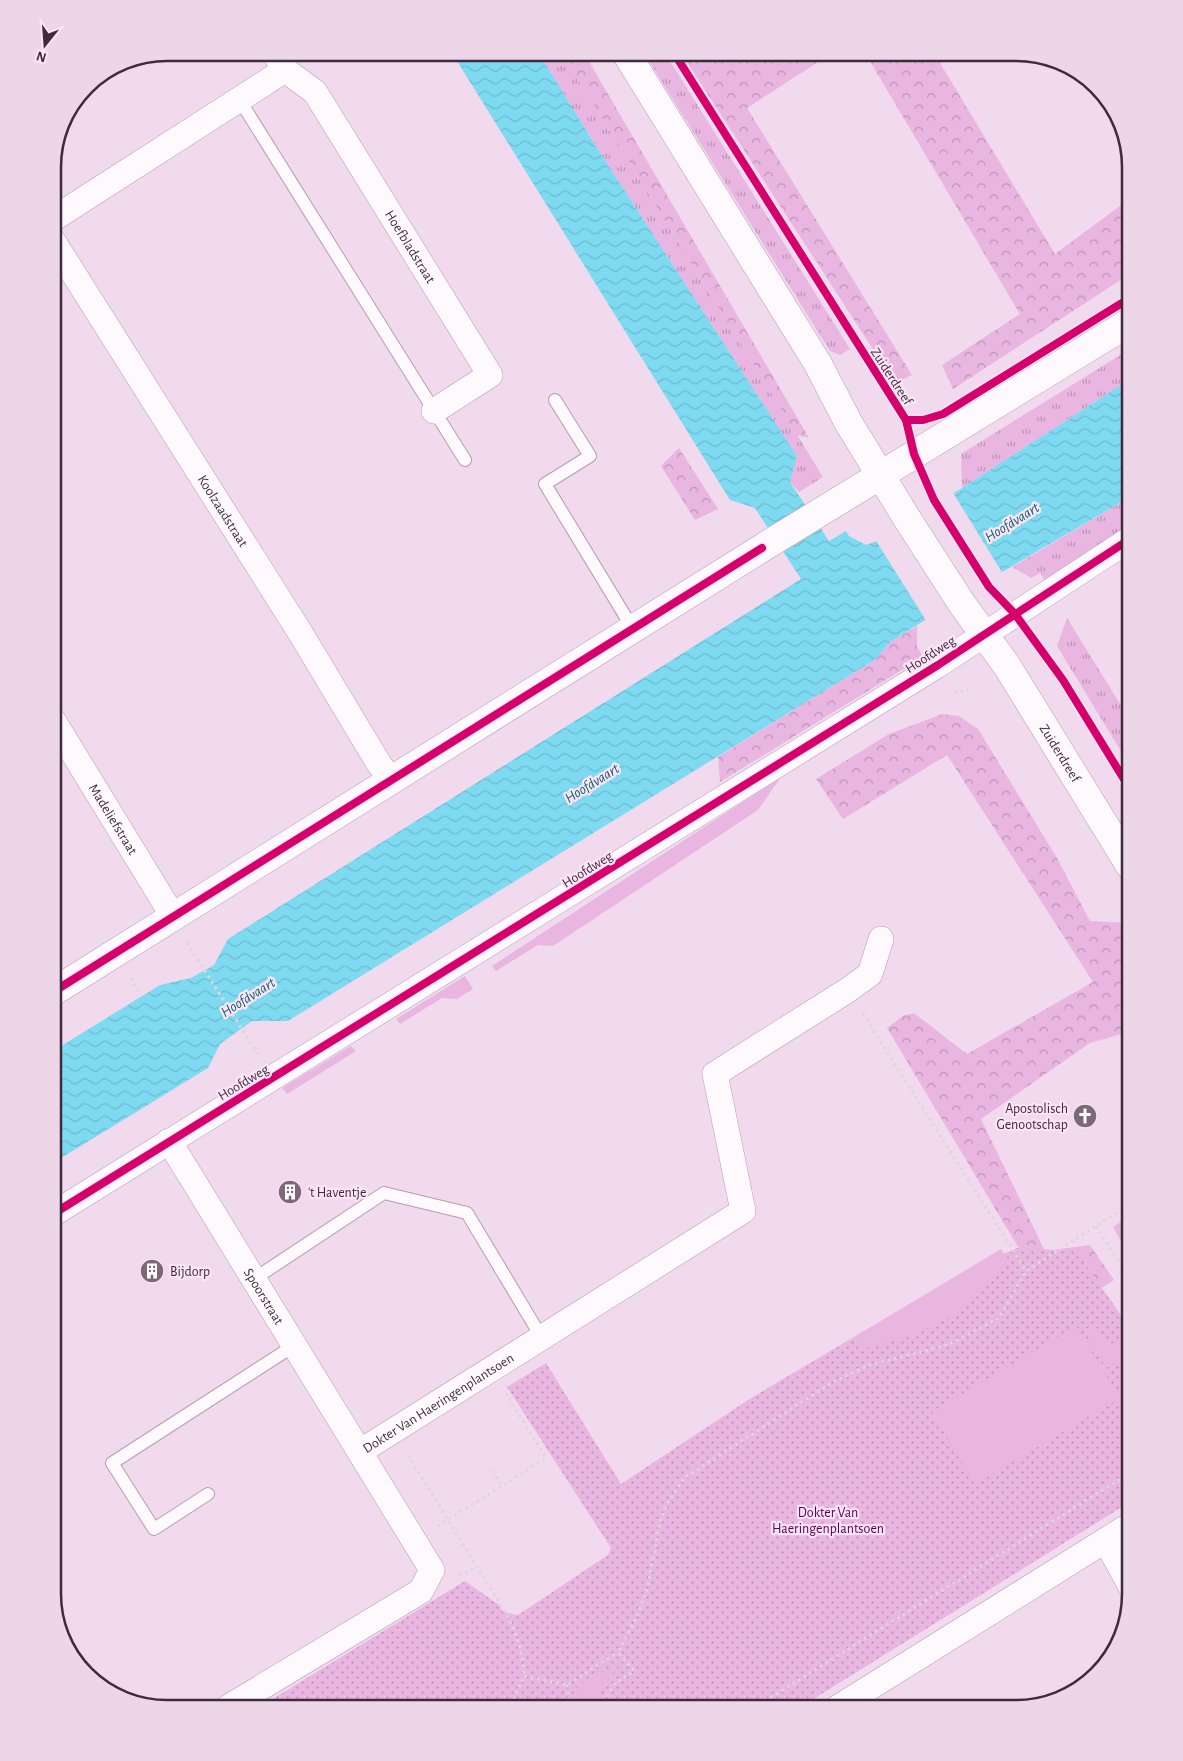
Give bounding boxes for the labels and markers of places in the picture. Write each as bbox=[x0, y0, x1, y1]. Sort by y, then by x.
place label: Apostolisch Genootschap bbox=[997, 1102, 1068, 1132]
church icon: Apostolisch Genootschap bbox=[1072, 1103, 1098, 1129]
building icon: 't Haventje bbox=[277, 1179, 303, 1205]
place label: 't Haventje bbox=[308, 1186, 366, 1200]
building icon: Bijdorp bbox=[139, 1258, 165, 1284]
place label: Bijdorp bbox=[170, 1265, 210, 1279]

